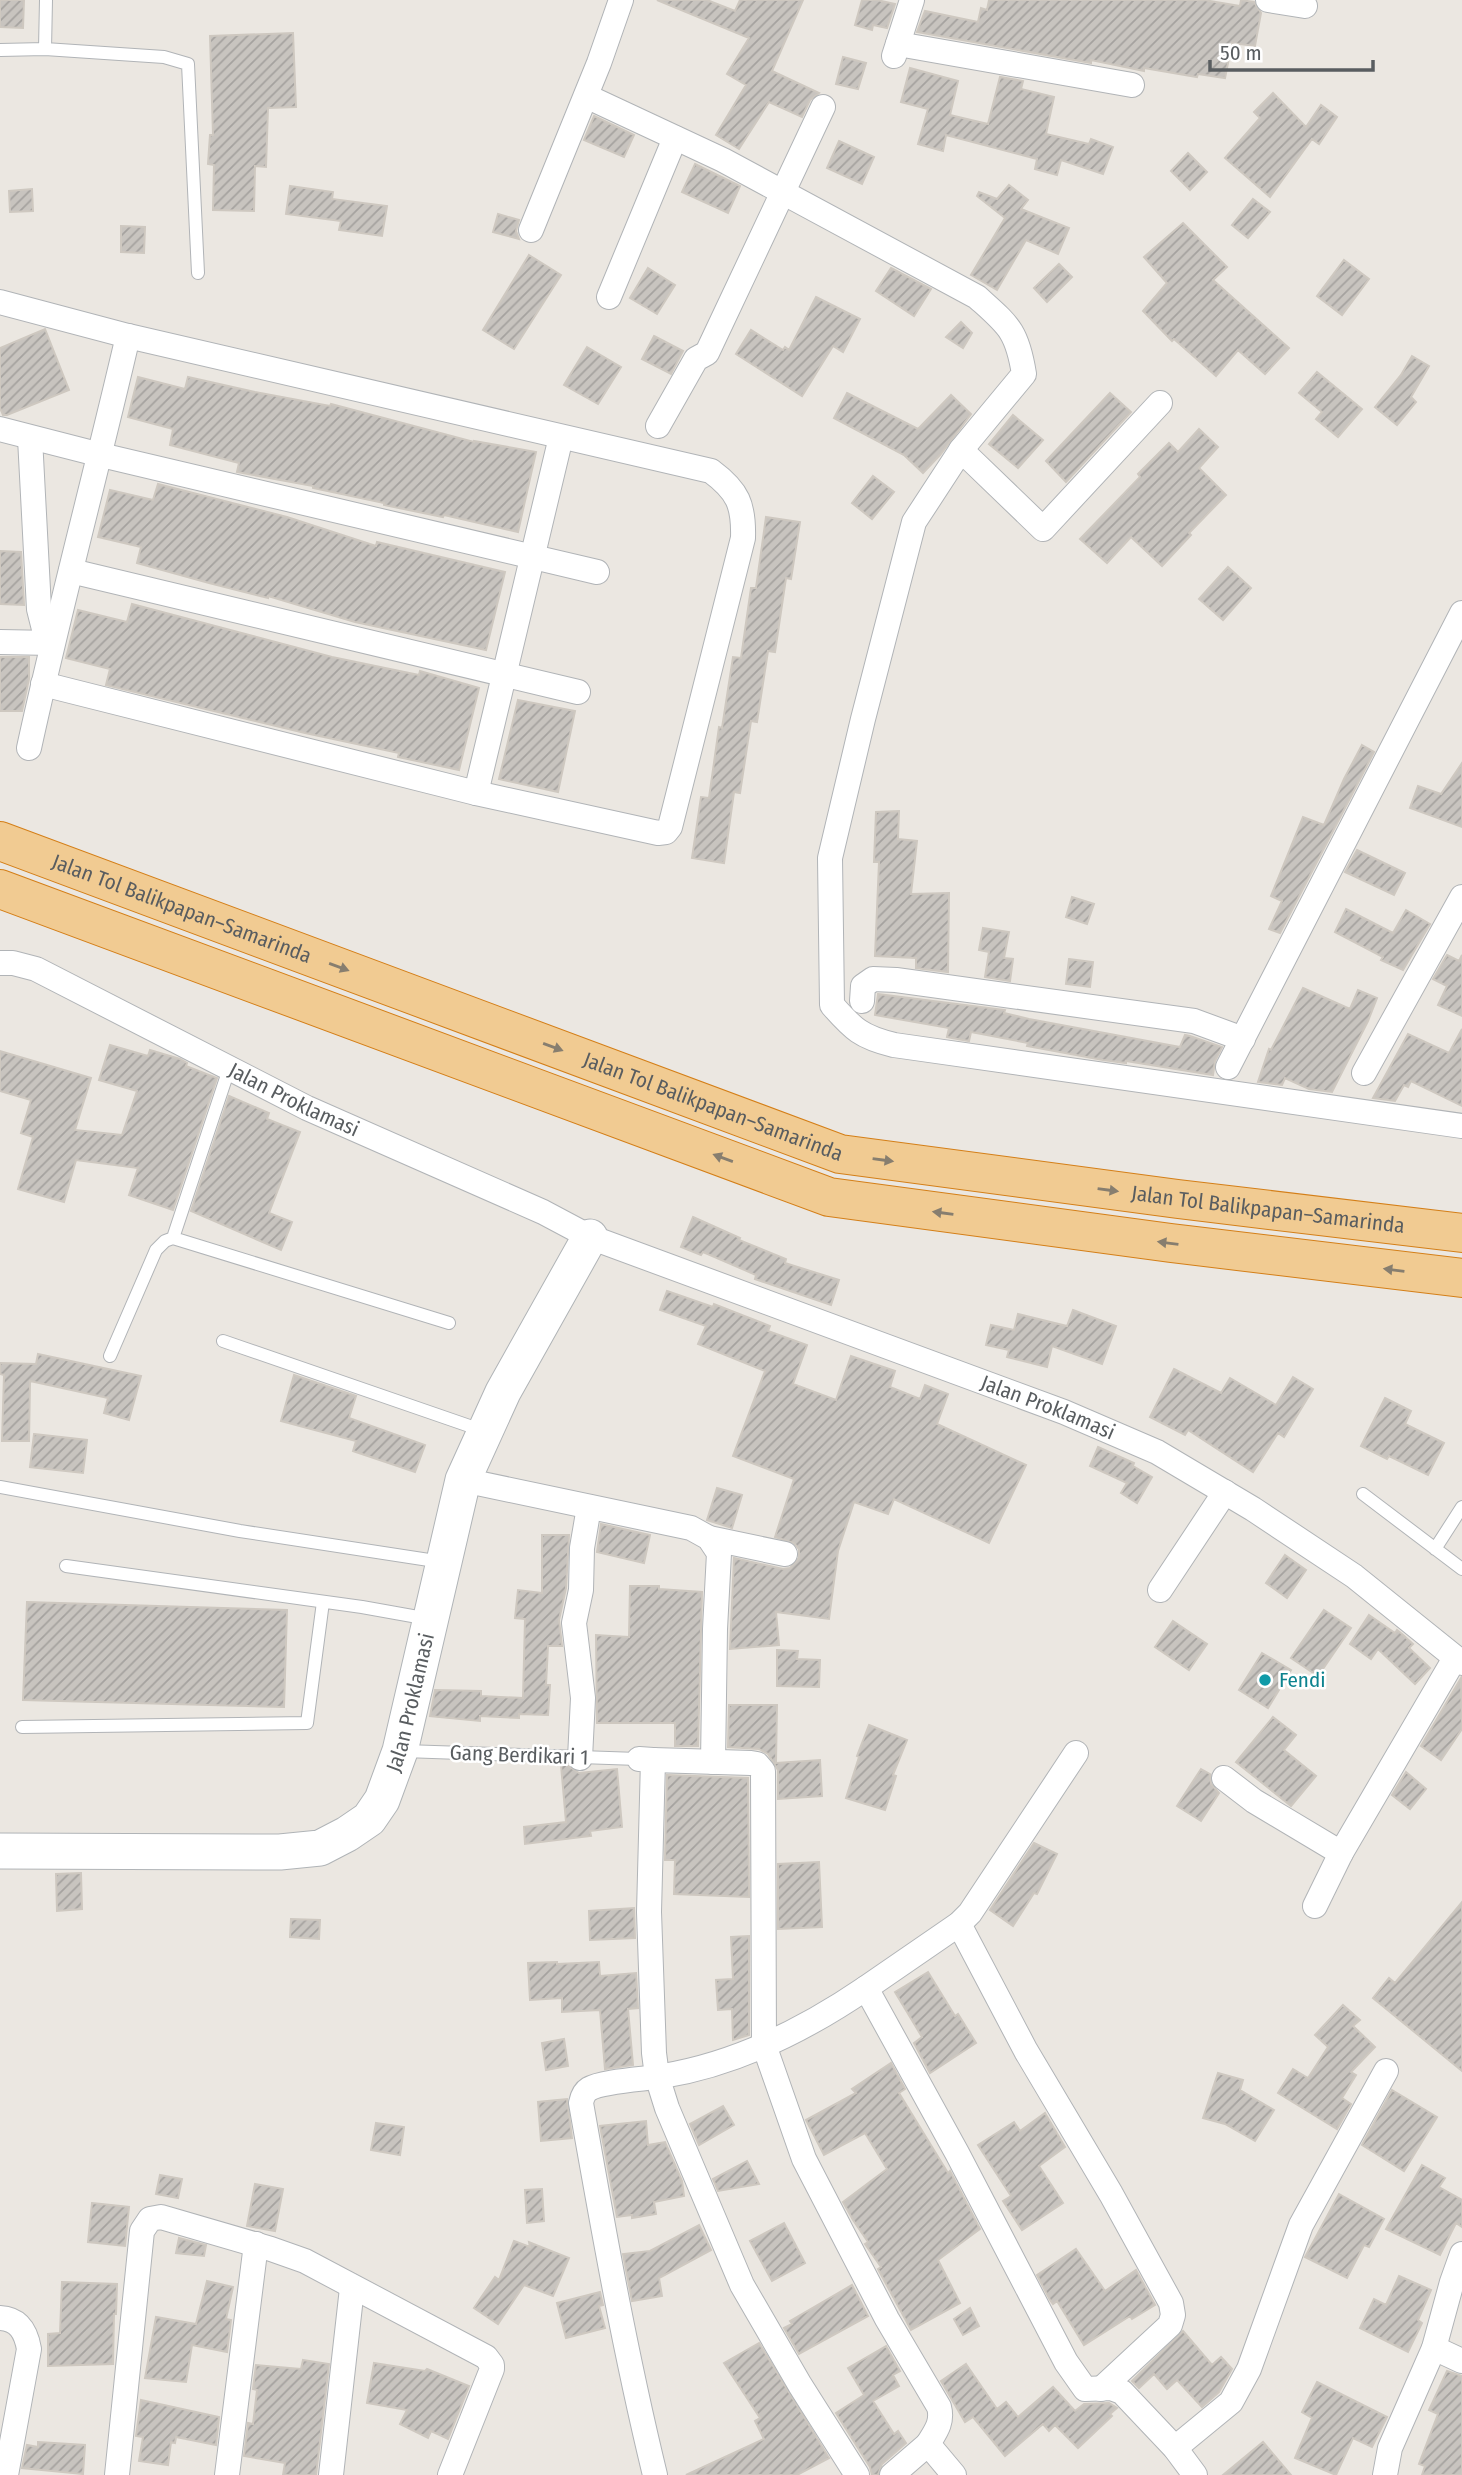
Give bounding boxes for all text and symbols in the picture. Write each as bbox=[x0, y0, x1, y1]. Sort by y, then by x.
scale bar bbox=[1210, 28, 1373, 72]
text: 50 m bbox=[1220, 40, 1262, 66]
street label: Jalan Tol Balikpapan–Samarinda bbox=[48, 849, 315, 969]
one-way arrow bbox=[329, 962, 350, 973]
one-way arrow bbox=[542, 1042, 563, 1053]
street label: Jalan Tol Balikpapan–Samarinda bbox=[580, 1046, 847, 1167]
street label: Jalan Proklamasi bbox=[224, 1057, 363, 1142]
one-way arrow bbox=[713, 1152, 734, 1163]
one-way arrow bbox=[872, 1154, 894, 1165]
street label: Jalan Tol Balikpapan–Samarinda bbox=[1130, 1180, 1406, 1239]
one-way arrow bbox=[1098, 1184, 1120, 1195]
one-way arrow bbox=[932, 1207, 954, 1218]
one-way arrow bbox=[1157, 1237, 1179, 1248]
one-way arrow bbox=[1383, 1264, 1405, 1275]
street label: Jalan Proklamasi bbox=[977, 1369, 1119, 1445]
street label: Jalan Proklamasi bbox=[380, 1631, 440, 1776]
place label: Fendi bbox=[1279, 1667, 1325, 1693]
marker: Fendi bbox=[1257, 1672, 1273, 1688]
street label: Gang Berdikari 1 bbox=[449, 1740, 589, 1770]

